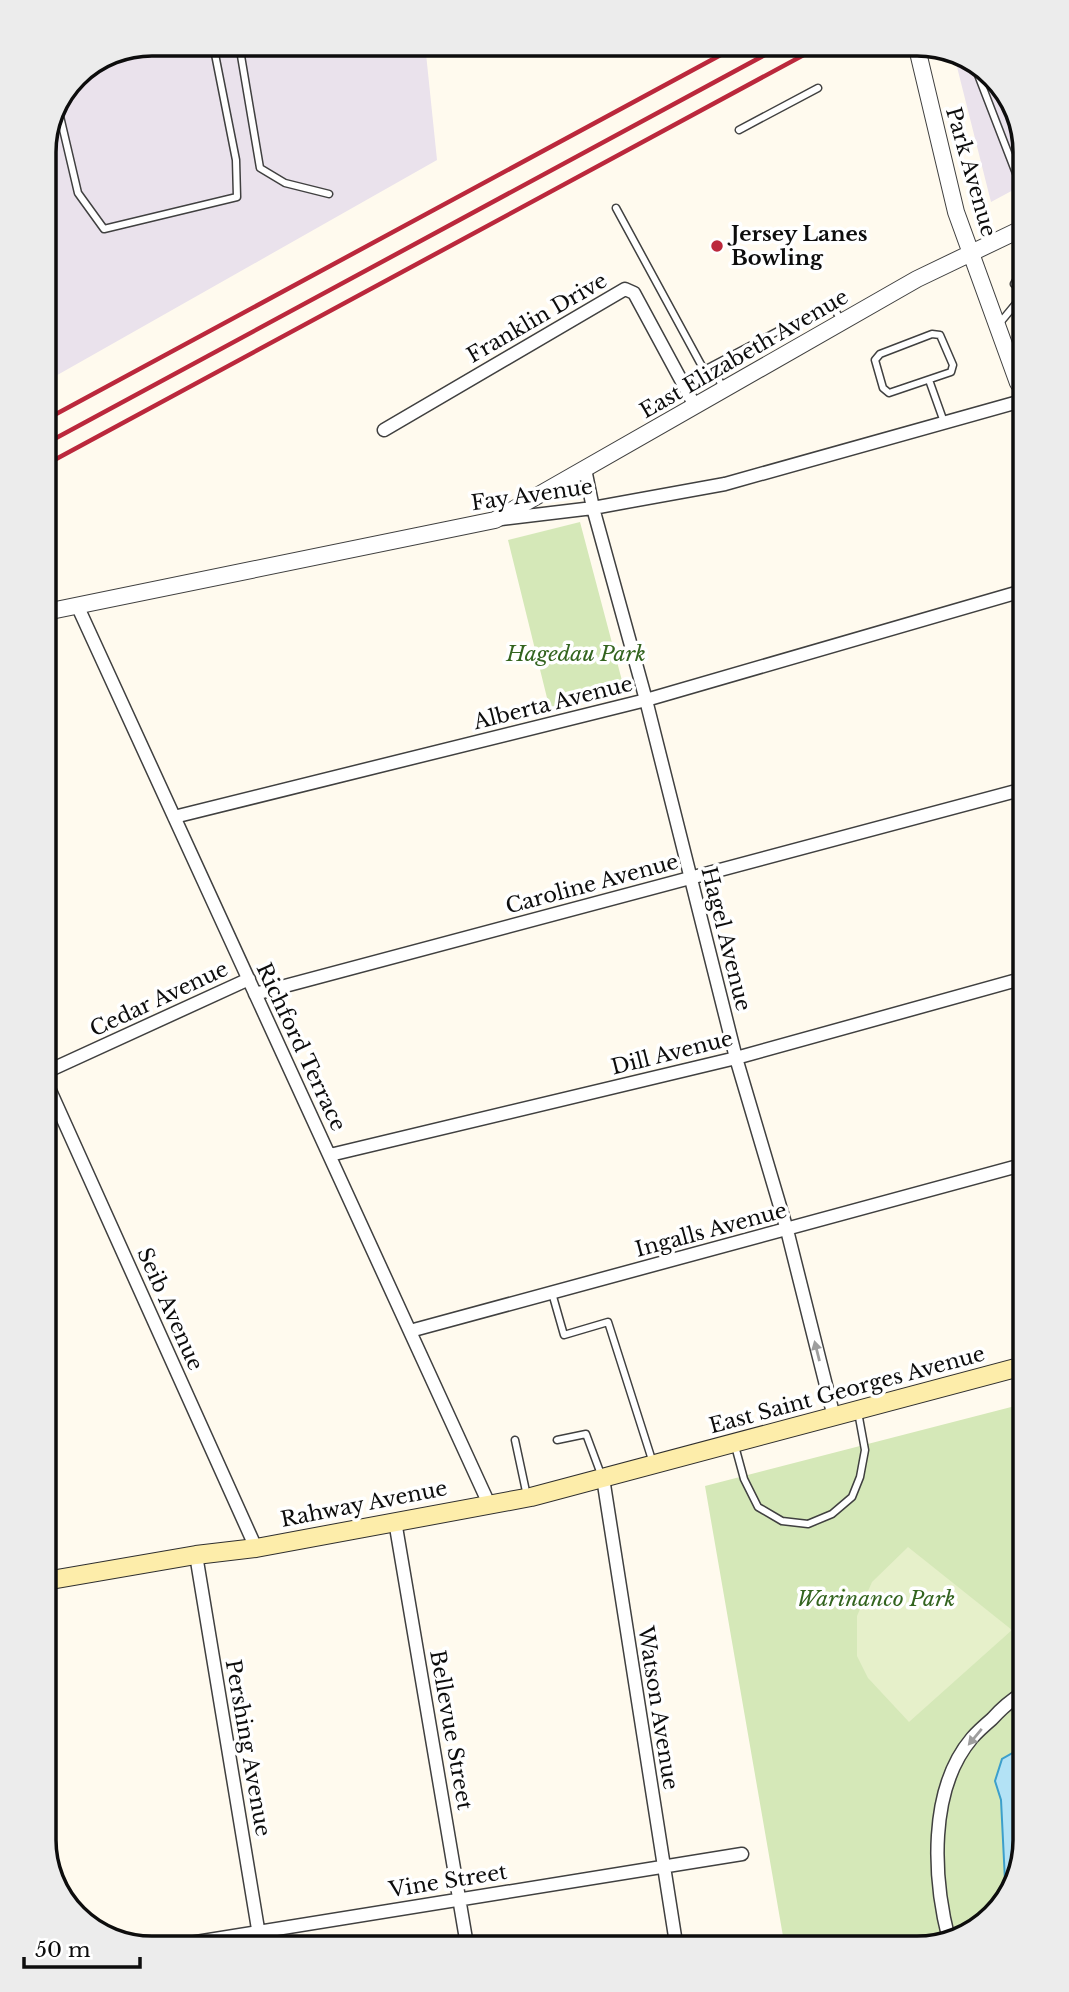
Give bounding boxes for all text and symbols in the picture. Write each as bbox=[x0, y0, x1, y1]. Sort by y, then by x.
street label: Park Avenue bbox=[940, 104, 1002, 240]
place label: Jersey Lanes Bowling bbox=[727, 221, 868, 271]
marker: Jersey Lanes Bowling bbox=[709, 238, 725, 254]
street label: Franklin Drive bbox=[462, 267, 612, 369]
street label: East Elizabeth Avenue bbox=[635, 284, 853, 424]
street label: Fay Avenue bbox=[470, 474, 594, 516]
park label: Hagedau Park bbox=[505, 641, 646, 667]
street label: Alberta Avenue bbox=[470, 671, 635, 736]
street label: Caroline Avenue bbox=[503, 848, 681, 920]
street label: Hagel Avenue bbox=[696, 864, 756, 1014]
street label: Cedar Avenue bbox=[86, 956, 232, 1042]
street label: Richford Terrace bbox=[251, 959, 351, 1135]
street label: Dill Avenue bbox=[608, 1025, 736, 1081]
street label: Ingalls Avenue bbox=[632, 1197, 790, 1263]
street label: Seib Avenue bbox=[131, 1244, 209, 1374]
one-way arrow bbox=[811, 1339, 822, 1361]
street label: East Saint Georges Avenue bbox=[706, 1341, 988, 1439]
street label: Rahway Avenue bbox=[279, 1475, 449, 1533]
park label: Warinanco Park bbox=[797, 1586, 955, 1612]
street label: Watson Avenue bbox=[632, 1623, 684, 1792]
street label: Bellevue Street bbox=[424, 1648, 478, 1812]
street label: Pershing Avenue bbox=[220, 1658, 276, 1838]
one-way arrow bbox=[967, 1728, 982, 1746]
street label: Vine Street bbox=[386, 1859, 509, 1903]
scale bar bbox=[24, 1926, 140, 1970]
text: 50 m bbox=[35, 1937, 91, 1963]

